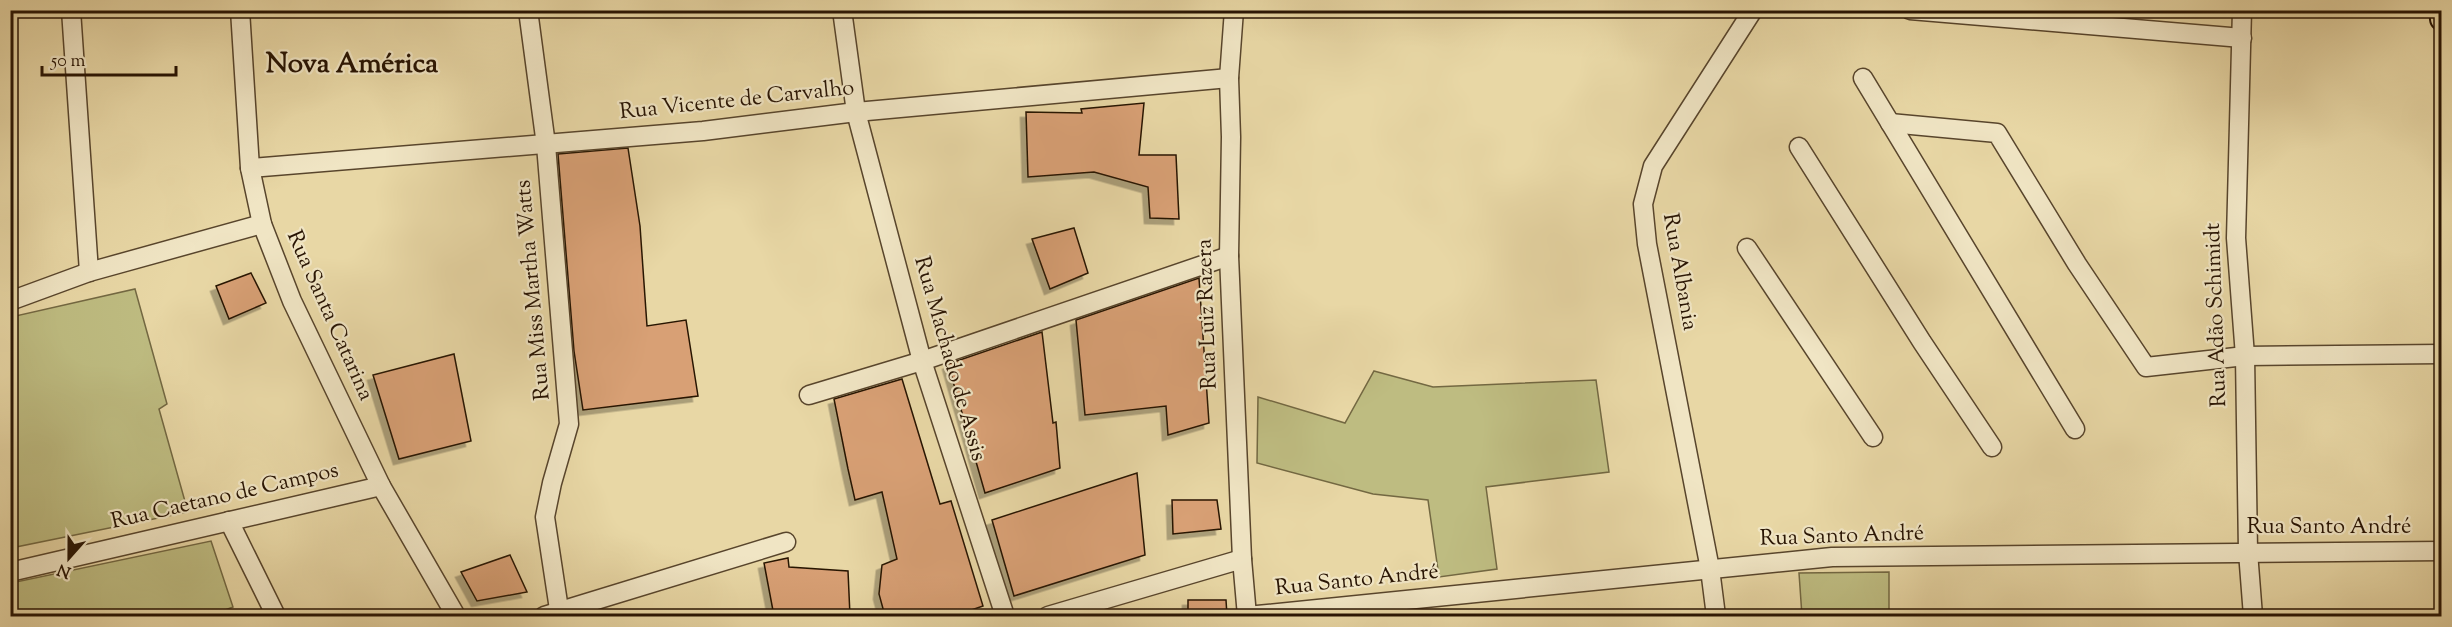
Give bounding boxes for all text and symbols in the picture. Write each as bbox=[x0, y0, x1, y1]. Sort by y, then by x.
scale bar bbox=[42, 39, 176, 77]
district label: Nova América bbox=[266, 45, 438, 85]
text: 50 m bbox=[50, 49, 86, 75]
street label: Rua Vicente de Carvalho bbox=[618, 73, 856, 129]
street label: Rua Miss Martha Watts bbox=[508, 178, 560, 402]
street label: Rua Albania bbox=[1653, 211, 1705, 333]
street label: Rua Adão Schimidt bbox=[2198, 222, 2236, 408]
street label: Rua Santa Catarina bbox=[277, 226, 381, 406]
street label: Rua Luiz Razera bbox=[1189, 238, 1227, 390]
street label: Rua Machado de Assis bbox=[904, 253, 994, 465]
street label: Rua Caetano de Campos bbox=[108, 455, 342, 539]
street label: Rua Santo André bbox=[2247, 512, 2411, 544]
street label: Rua Santo André bbox=[1759, 518, 1925, 556]
north arrow bbox=[39, 528, 99, 588]
text: N bbox=[54, 557, 75, 583]
street label: Rua Santo André bbox=[1274, 557, 1440, 605]

